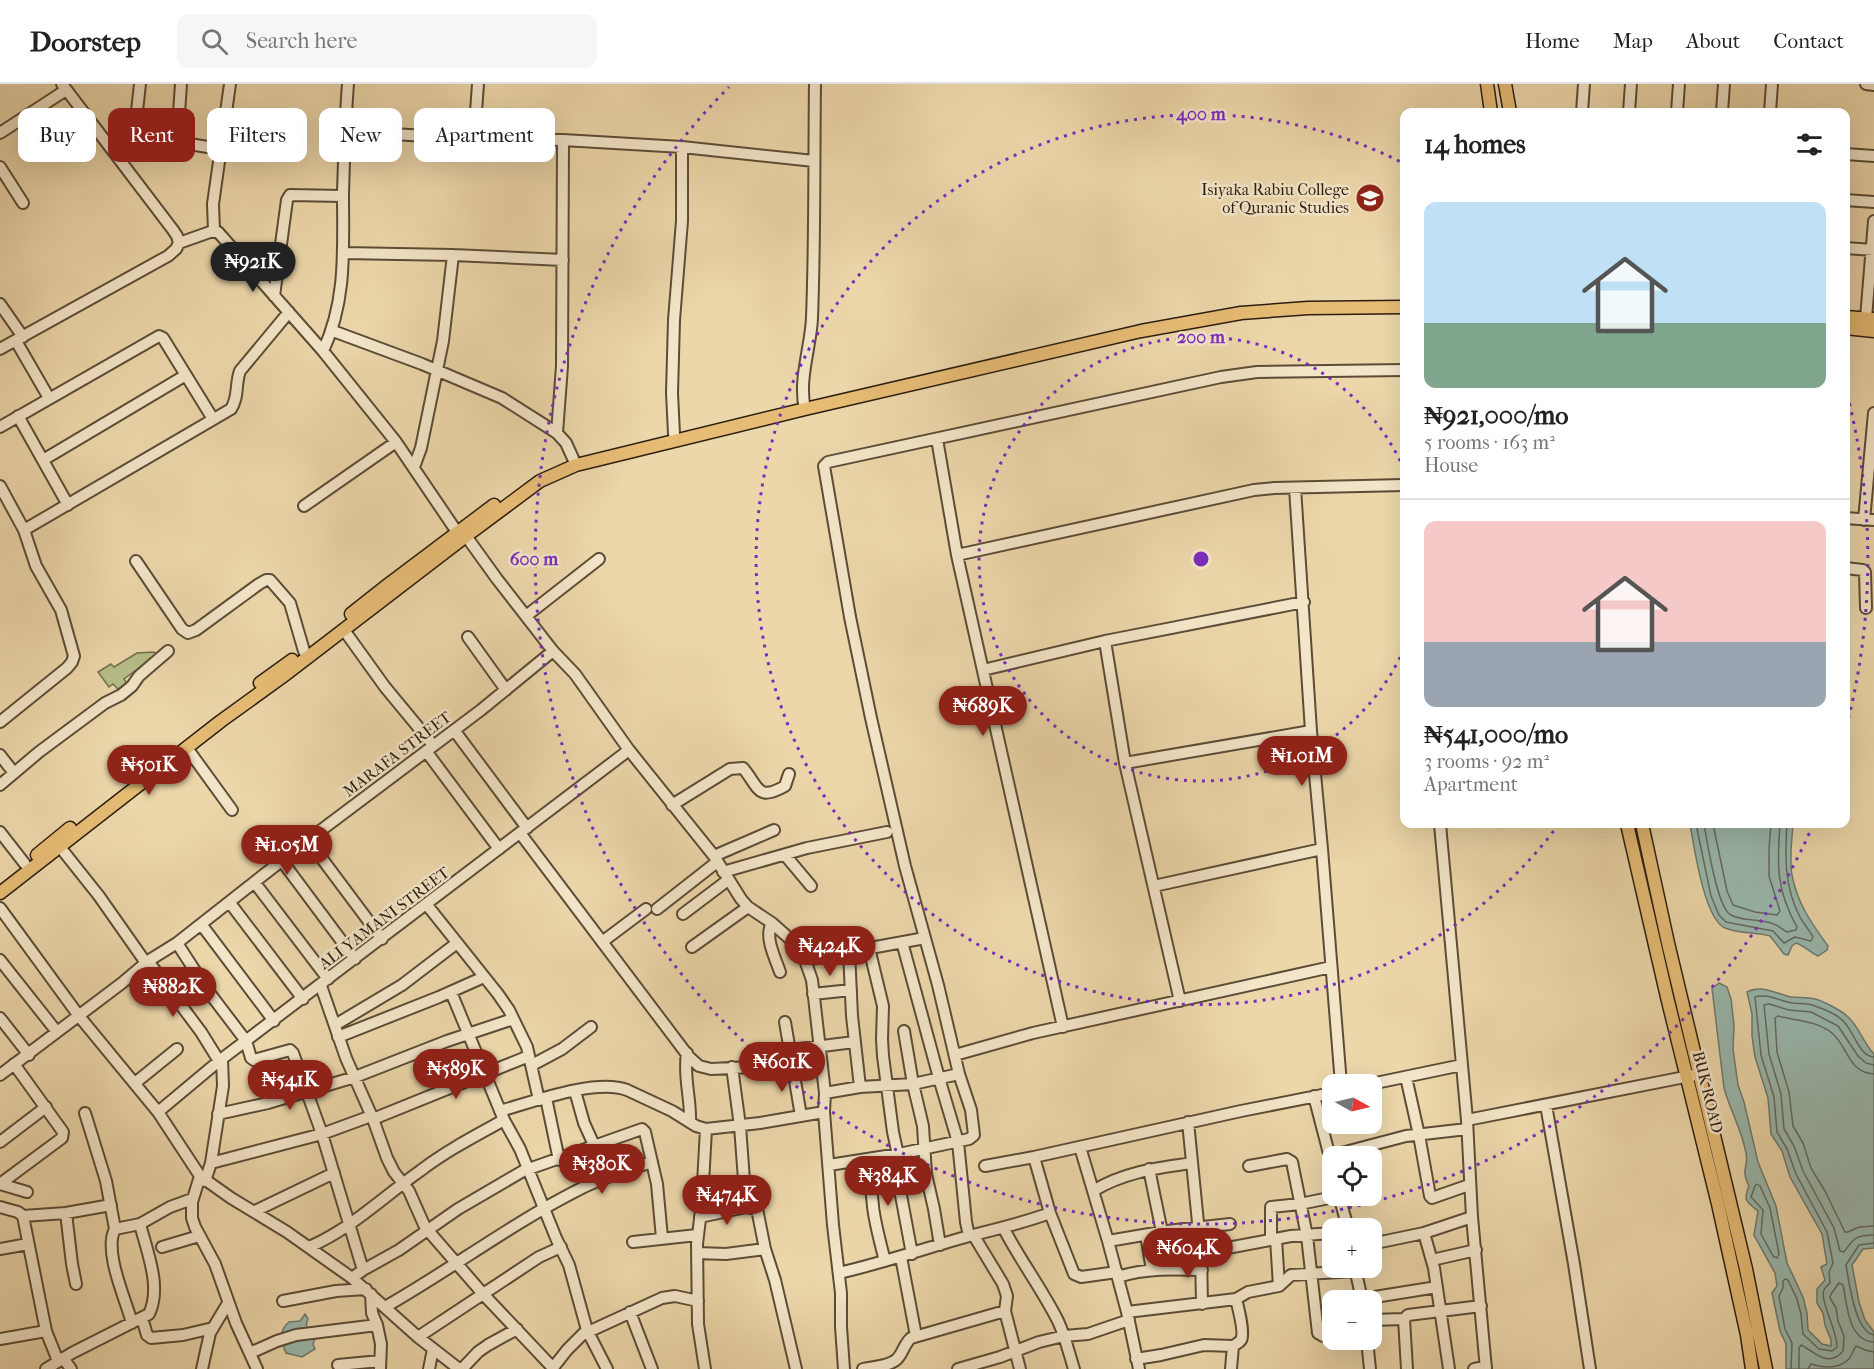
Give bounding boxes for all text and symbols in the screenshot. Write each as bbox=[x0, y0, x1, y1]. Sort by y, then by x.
search box bbox=[177, 14, 597, 68]
text: Doorstep bbox=[30, 25, 141, 58]
icon: search bbox=[198, 25, 231, 58]
text: Search here bbox=[246, 28, 357, 54]
text: Home bbox=[1525, 29, 1580, 53]
text: Map bbox=[1613, 29, 1653, 53]
text: About bbox=[1686, 29, 1740, 53]
text: Contact bbox=[1773, 29, 1844, 53]
text: 400 m bbox=[1175, 104, 1227, 125]
chip: Buy bbox=[18, 108, 96, 162]
chip: Rent bbox=[108, 108, 195, 162]
chip: Filters bbox=[207, 108, 307, 162]
chip: New bbox=[319, 108, 402, 162]
chip: Apartment bbox=[414, 108, 555, 162]
icon: filters bbox=[1793, 128, 1826, 161]
text: 14 homes bbox=[1424, 129, 1526, 160]
place label: Isiyaka Rabiu College of Quranic Studies bbox=[1201, 180, 1349, 217]
school or university icon: Isiyaka Rabiu College of Quranic Studies bbox=[1354, 182, 1386, 214]
icon: home bbox=[1571, 241, 1679, 349]
pin: ₦921K bbox=[211, 242, 295, 293]
text: ₦921K bbox=[225, 250, 281, 273]
text: 200 m bbox=[1177, 327, 1226, 348]
text: ₦921,000/mo bbox=[1424, 400, 1569, 431]
text: 5 rooms · 163 m² bbox=[1424, 431, 1555, 454]
text: House bbox=[1424, 454, 1478, 477]
text: 600 m bbox=[510, 549, 559, 570]
centre of rings bbox=[1191, 549, 1211, 569]
icon: home bbox=[1571, 560, 1679, 668]
pin: ₦689K bbox=[941, 686, 1025, 737]
text: ₦689K bbox=[953, 694, 1013, 717]
street label: MARAFA STREET bbox=[339, 707, 455, 801]
text: ₦541,000/mo bbox=[1424, 719, 1568, 750]
pin: ₦1.01M bbox=[1253, 736, 1351, 787]
text: ₦1.01M bbox=[1271, 744, 1333, 767]
pin: ₦501K bbox=[107, 745, 191, 796]
text: 3 rooms · 92 m² bbox=[1424, 750, 1549, 773]
text: ₦501K bbox=[121, 753, 177, 776]
text: Apartment bbox=[1424, 773, 1518, 796]
pin: ₦1.05M bbox=[238, 825, 336, 876]
text: ₦1.05M bbox=[255, 833, 319, 856]
street label: ALI YAMANI STREET bbox=[314, 863, 453, 974]
pin: ₦424K bbox=[788, 926, 872, 977]
text: ₦424K bbox=[799, 934, 861, 957]
pin: ₦882K bbox=[131, 967, 215, 1018]
text: ₦882K bbox=[143, 975, 203, 998]
pin: ₦601K bbox=[740, 1042, 824, 1093]
pin: ₦589K bbox=[414, 1049, 498, 1100]
street label: BUK ROAD bbox=[1689, 1049, 1727, 1135]
text: ₦601K bbox=[753, 1050, 811, 1073]
text: ₦589K bbox=[427, 1057, 485, 1080]
pin: ₦541K bbox=[248, 1060, 332, 1111]
text: ₦541K bbox=[262, 1068, 318, 1091]
north arrow bbox=[1322, 1074, 1382, 1134]
map controls bbox=[1322, 1074, 1382, 1350]
pin: ₦380K bbox=[560, 1144, 644, 1195]
button: locate bbox=[1322, 1146, 1382, 1206]
text: ₦380K bbox=[573, 1152, 631, 1175]
pin: ₦384K bbox=[846, 1156, 930, 1207]
text: ₦384K bbox=[859, 1164, 917, 1187]
pin: ₦474K bbox=[685, 1175, 769, 1226]
text: ₦474K bbox=[696, 1183, 758, 1206]
button: + bbox=[1322, 1218, 1382, 1278]
pin: ₦604K bbox=[1146, 1228, 1230, 1279]
text: ₦604K bbox=[1157, 1236, 1219, 1259]
button: − bbox=[1322, 1290, 1382, 1350]

